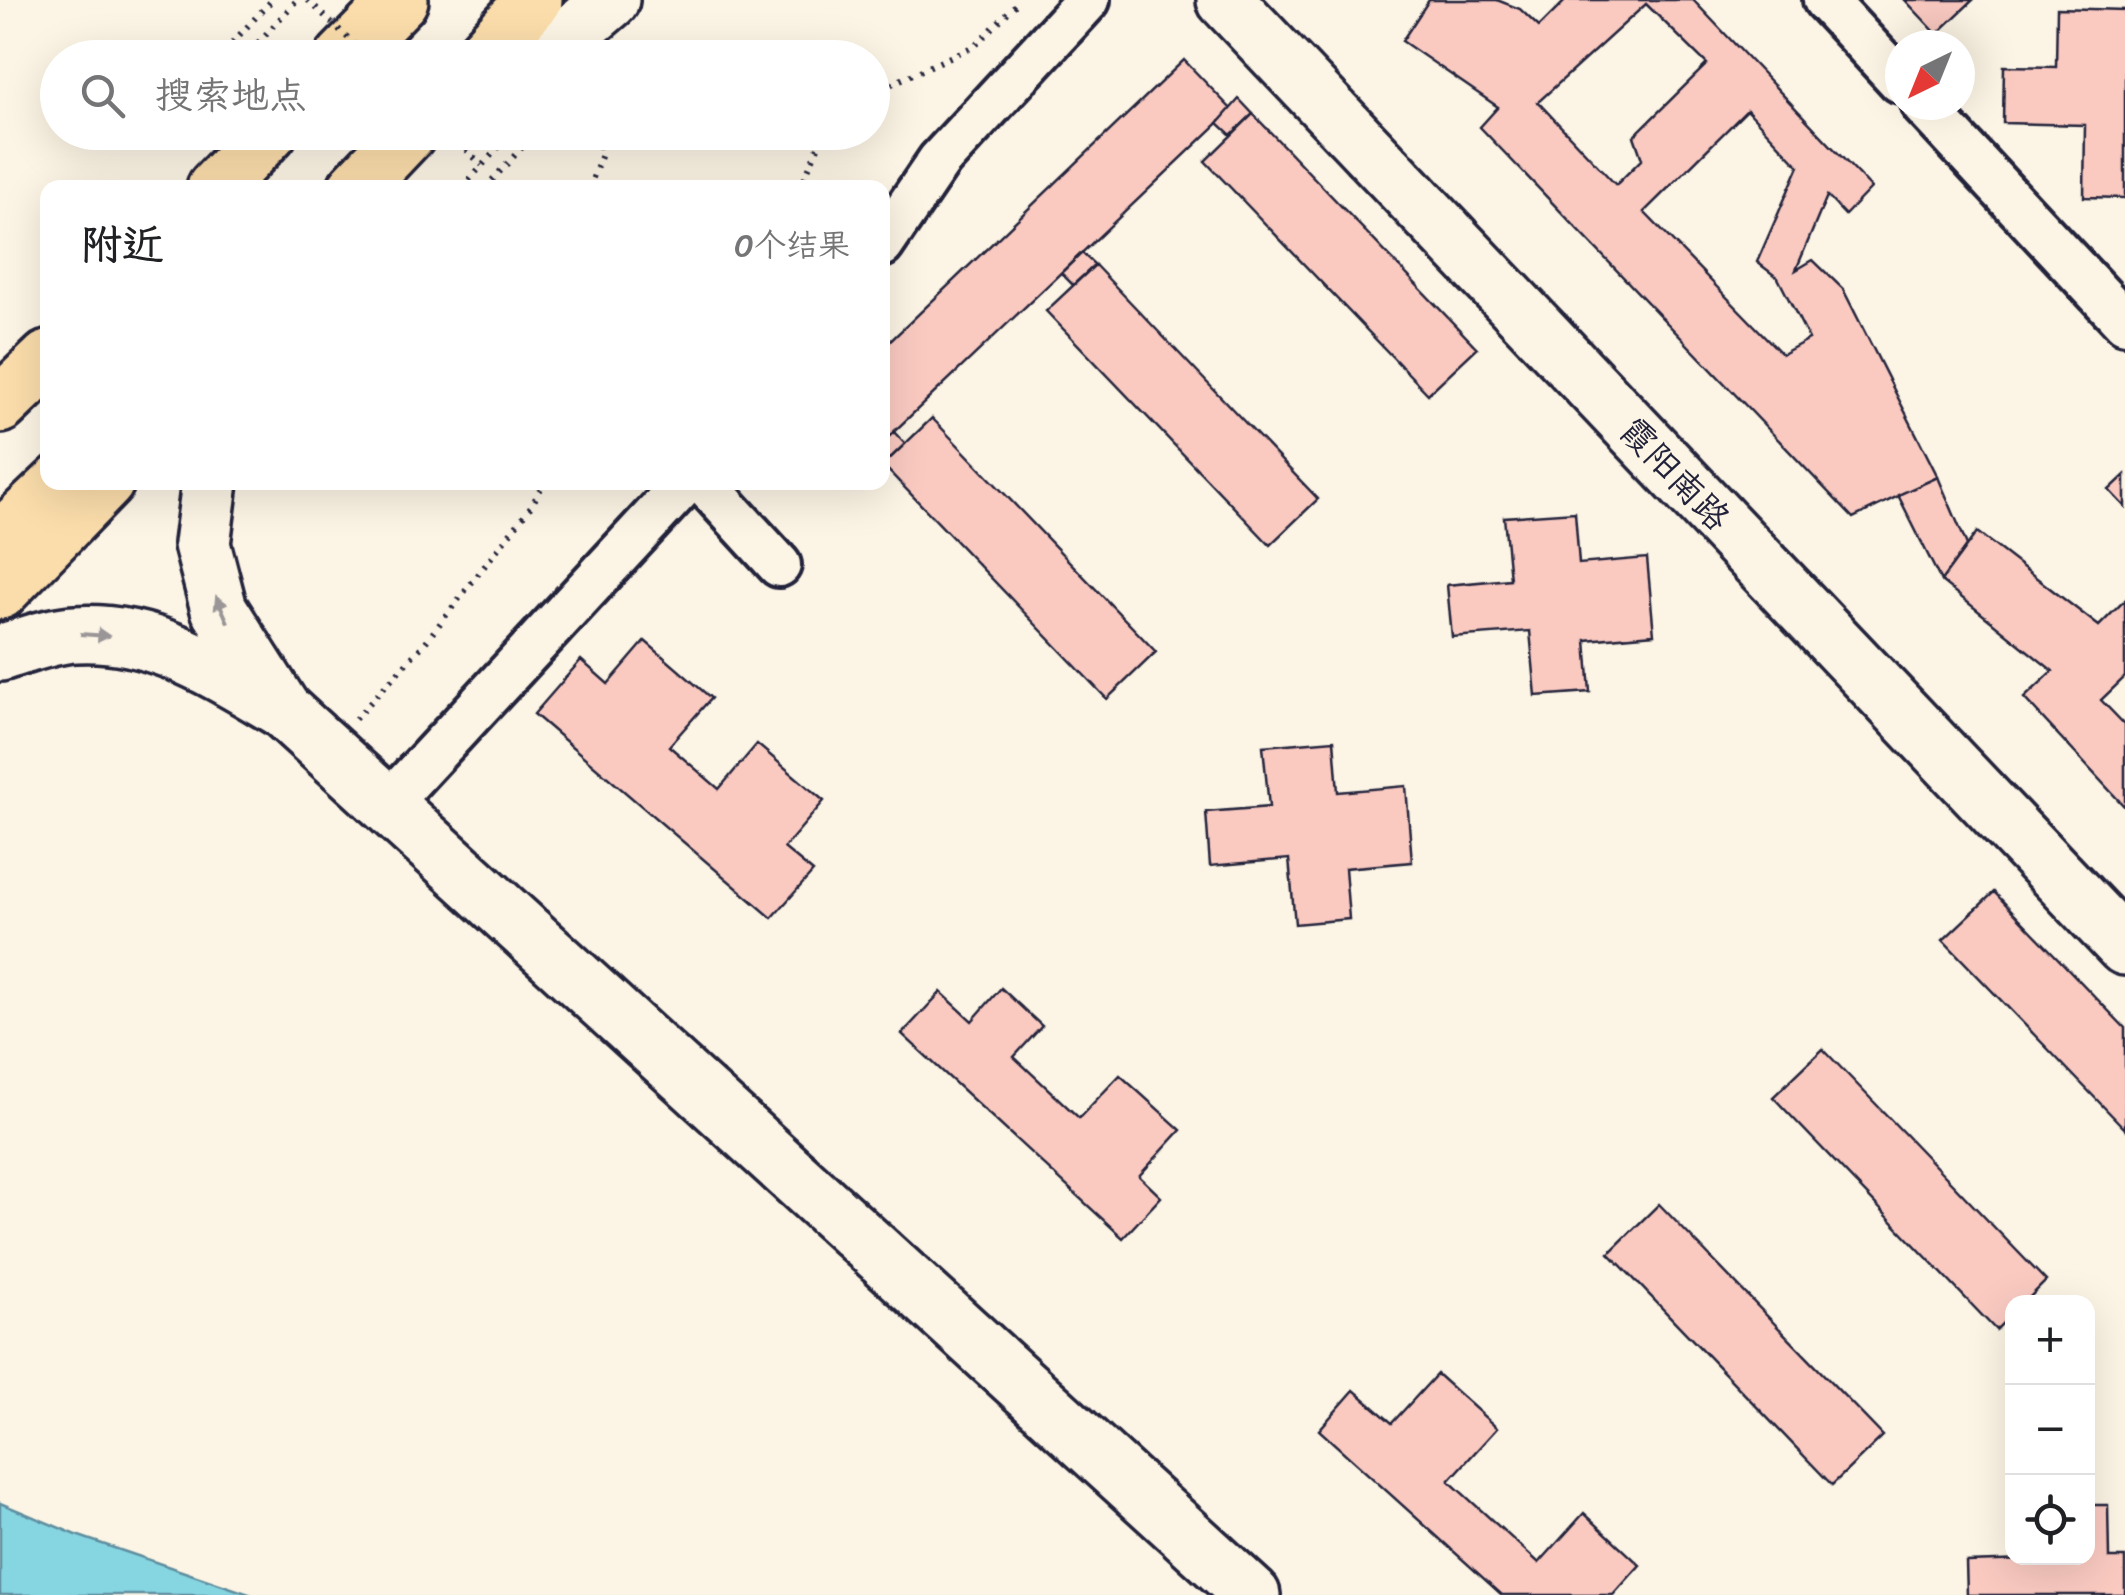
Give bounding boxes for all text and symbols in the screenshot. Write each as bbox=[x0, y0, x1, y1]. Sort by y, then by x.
north arrow bbox=[1885, 30, 1975, 120]
search box bbox=[40, 40, 890, 150]
text: 搜索地点 bbox=[155, 62, 307, 129]
icon: search bbox=[75, 68, 130, 123]
text: 附近 bbox=[80, 208, 164, 282]
text: 0个结果 bbox=[734, 217, 850, 274]
street label: 霞阳南路 bbox=[1604, 402, 1746, 546]
one-way arrow bbox=[214, 594, 230, 624]
one-way arrow bbox=[80, 627, 111, 643]
map controls bbox=[2005, 1295, 2095, 1565]
button: + bbox=[2005, 1295, 2095, 1385]
button: − bbox=[2005, 1385, 2095, 1475]
button: locate bbox=[2005, 1475, 2095, 1565]

